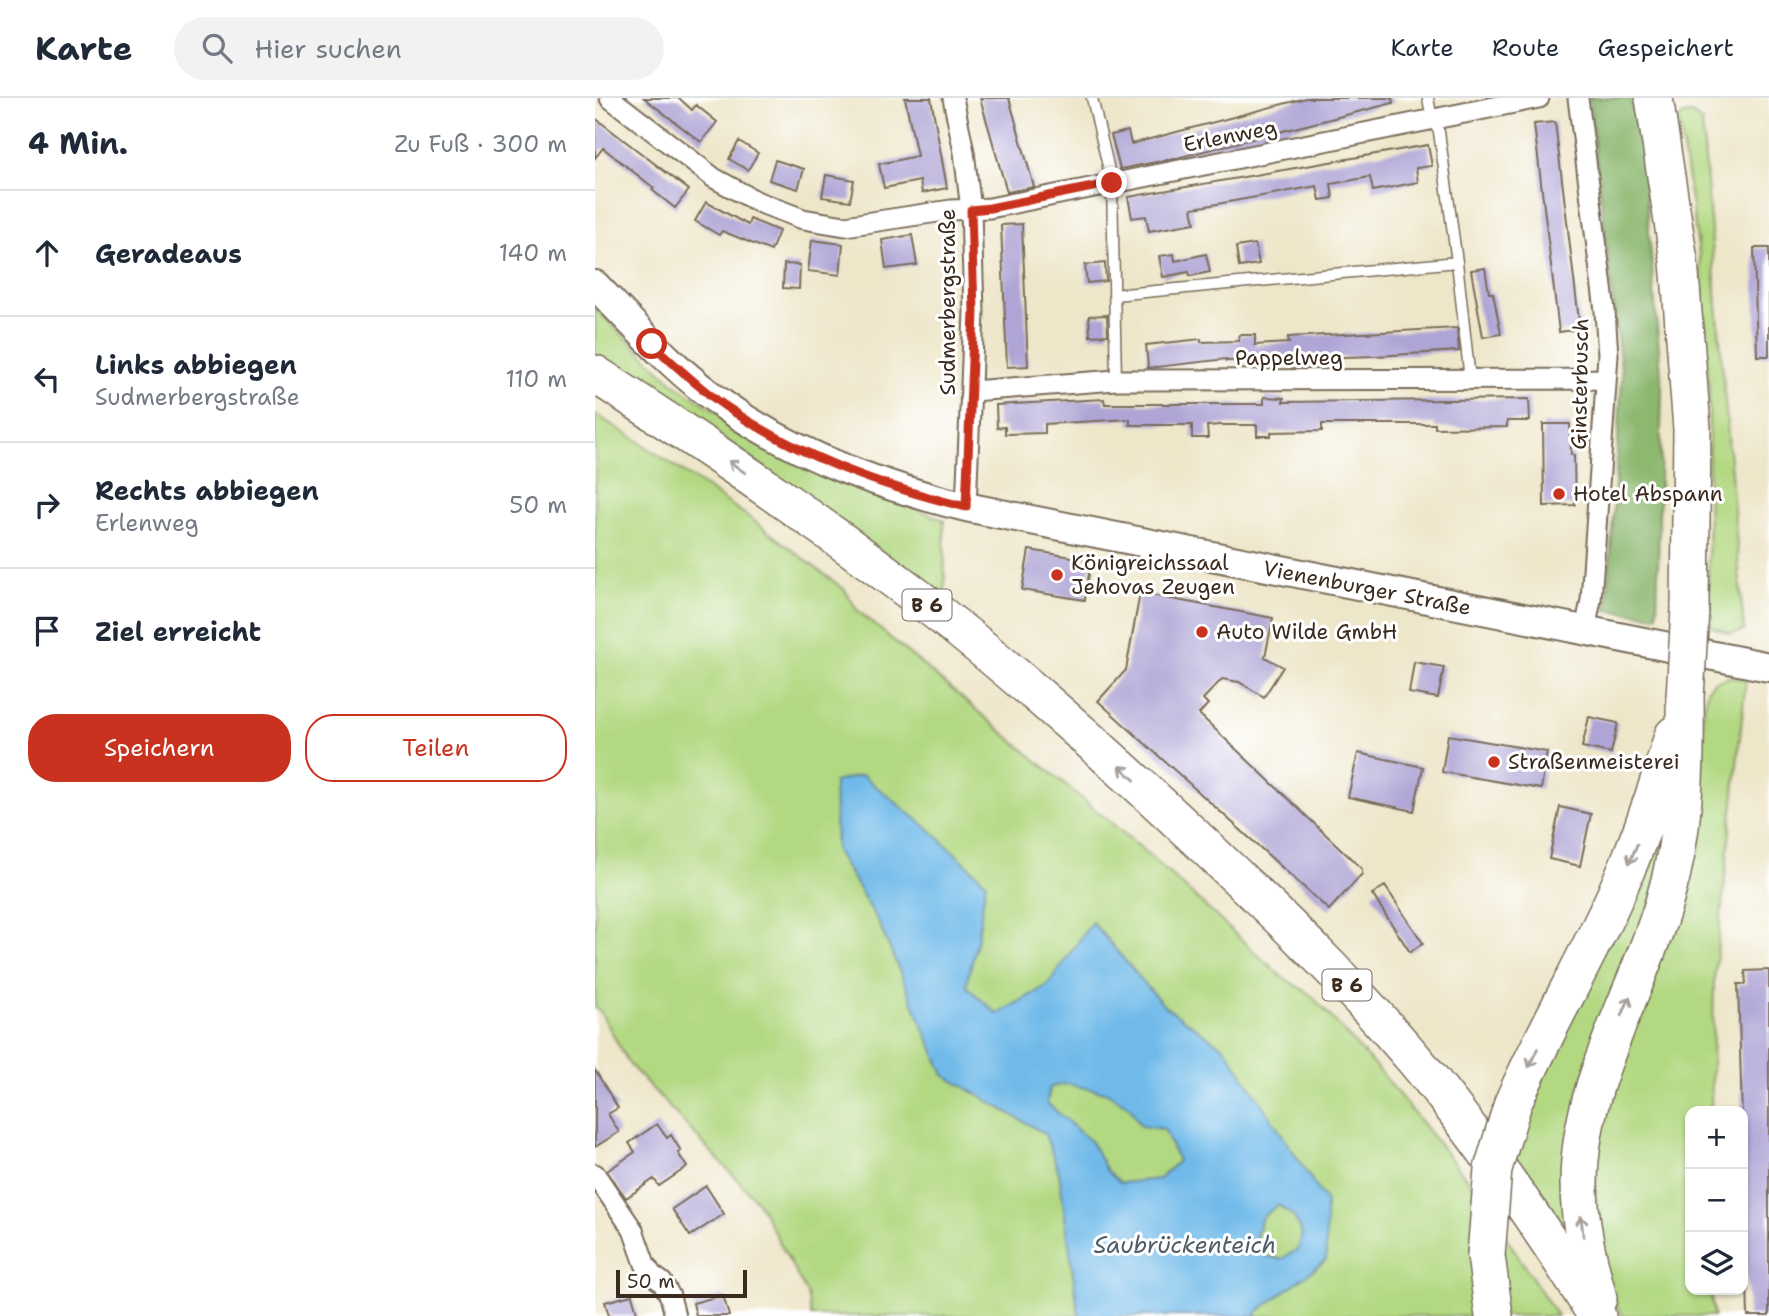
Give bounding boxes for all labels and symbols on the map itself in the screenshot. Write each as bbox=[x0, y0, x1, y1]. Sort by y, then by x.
street label: Erlenweg bbox=[1181, 113, 1279, 159]
route end bbox=[1096, 167, 1127, 198]
street label: Sudmerbergstraße bbox=[934, 209, 962, 395]
street label: Ginsterbusch bbox=[1565, 318, 1595, 450]
route start bbox=[636, 328, 667, 359]
street label: Pappelweg bbox=[1235, 344, 1343, 372]
one-way arrow bbox=[728, 459, 746, 474]
place label: Hotel Abspann bbox=[1573, 480, 1723, 508]
marker: Hotel Abspann bbox=[1551, 486, 1567, 502]
place label: Königreichssaal Jehovas Zeugen bbox=[1071, 549, 1235, 601]
street label: Vienenburger Straße bbox=[1261, 554, 1473, 622]
marker: Königreichssaal Jehovas Zeugen bbox=[1049, 567, 1065, 583]
road number: B 6 bbox=[903, 590, 951, 620]
place label: Auto Wilde GmbH bbox=[1216, 618, 1397, 646]
marker: Auto Wilde GmbH bbox=[1194, 624, 1210, 640]
place label: Straßenmeisterei bbox=[1508, 748, 1680, 776]
marker: Straßenmeisterei bbox=[1486, 754, 1502, 770]
one-way arrow bbox=[1119, 765, 1136, 782]
one-way arrow bbox=[1626, 843, 1639, 864]
road number: B 6 bbox=[1323, 970, 1371, 1000]
one-way arrow bbox=[1620, 995, 1633, 1017]
one-way arrow bbox=[1526, 1047, 1539, 1068]
one-way arrow bbox=[1575, 1215, 1588, 1238]
water label: Saubrückenteich bbox=[1094, 1230, 1276, 1260]
scale bar bbox=[616, 1267, 747, 1299]

